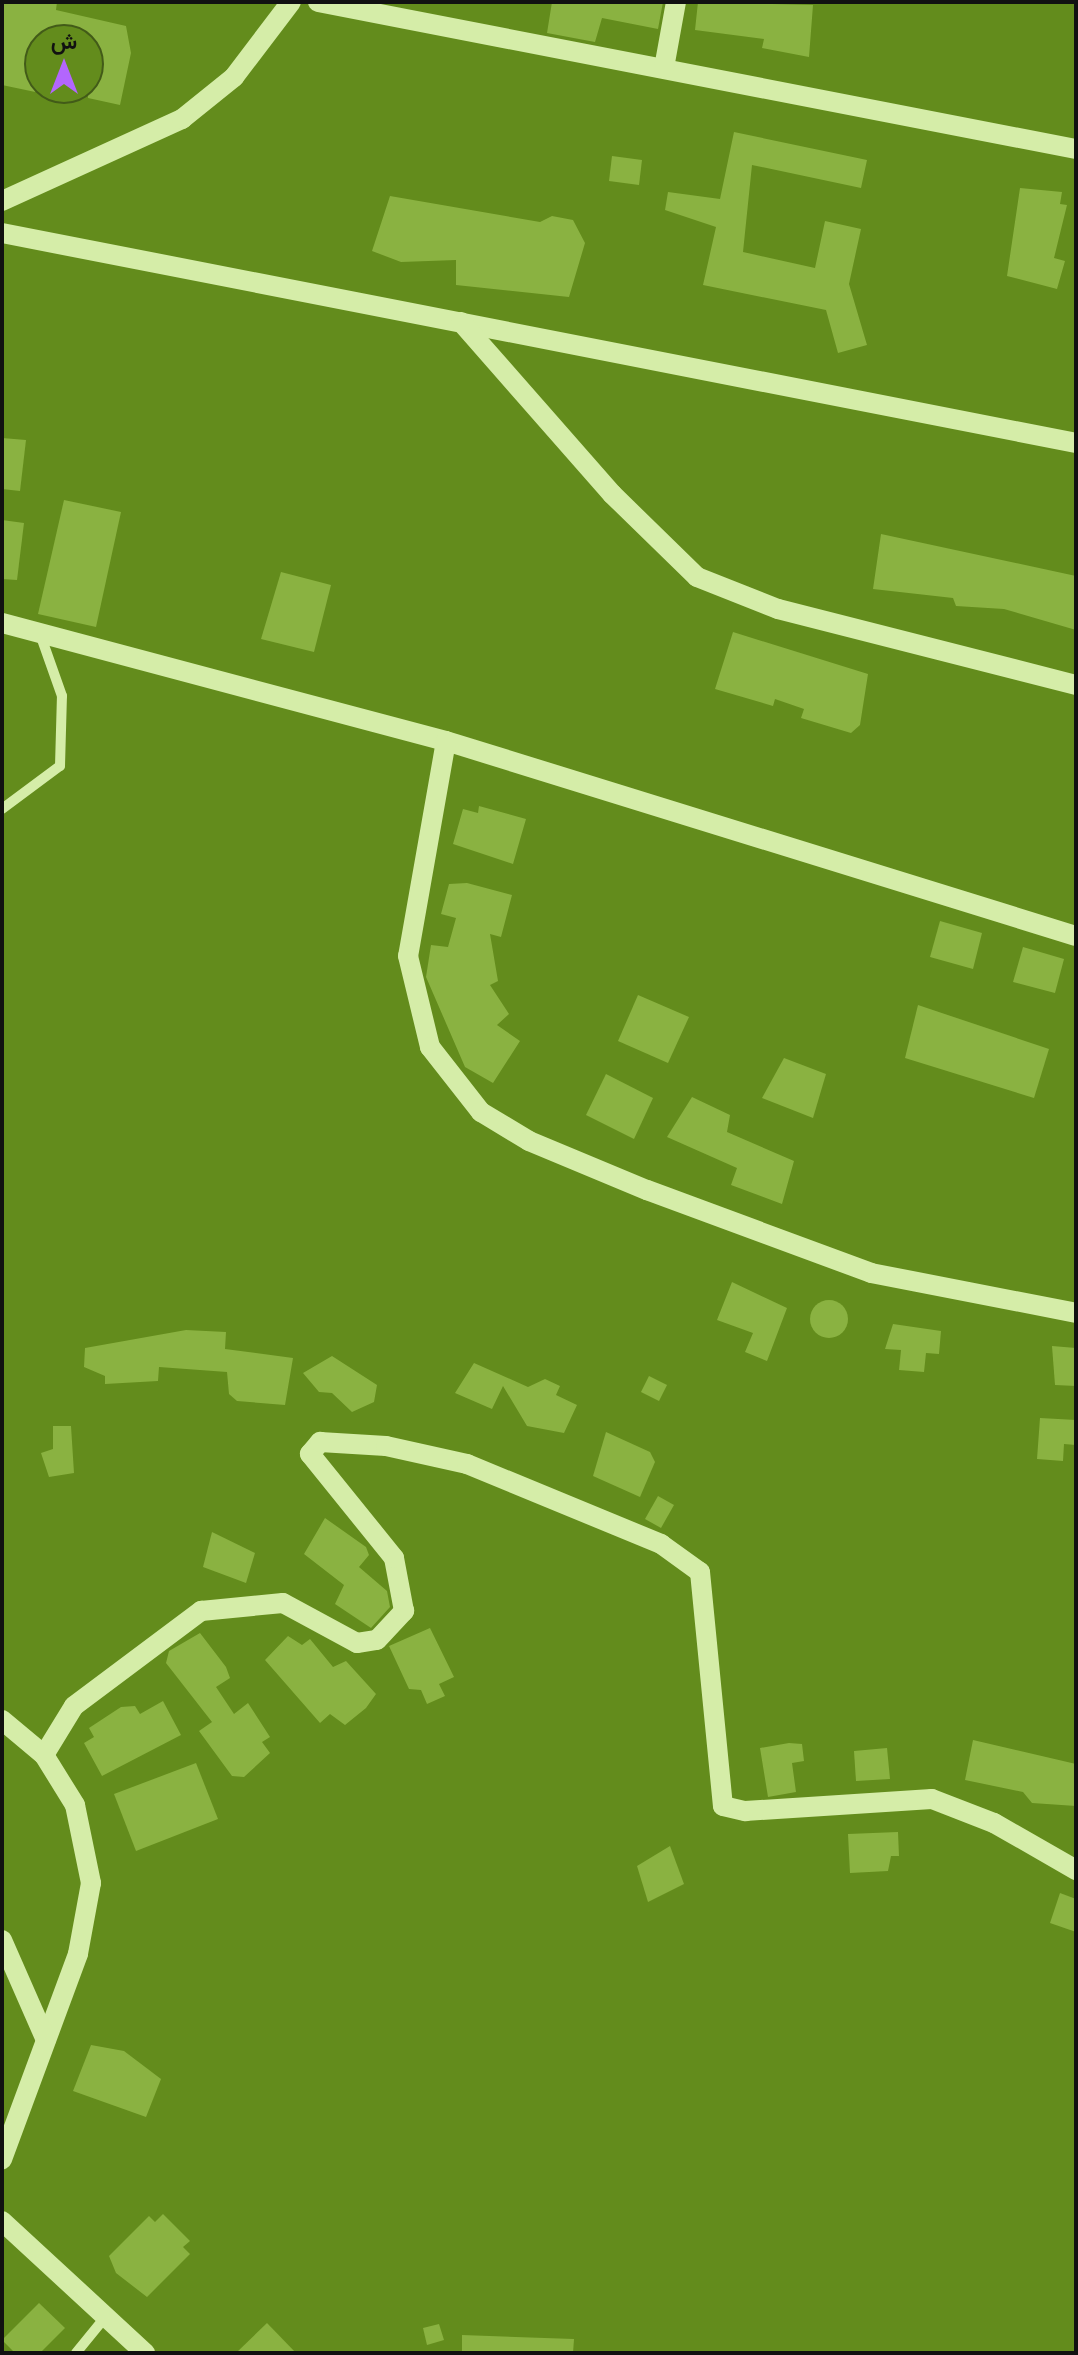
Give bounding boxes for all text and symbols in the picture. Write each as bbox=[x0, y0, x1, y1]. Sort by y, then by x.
north arrow bbox=[24, 24, 104, 104]
text: ش bbox=[51, 28, 77, 55]

